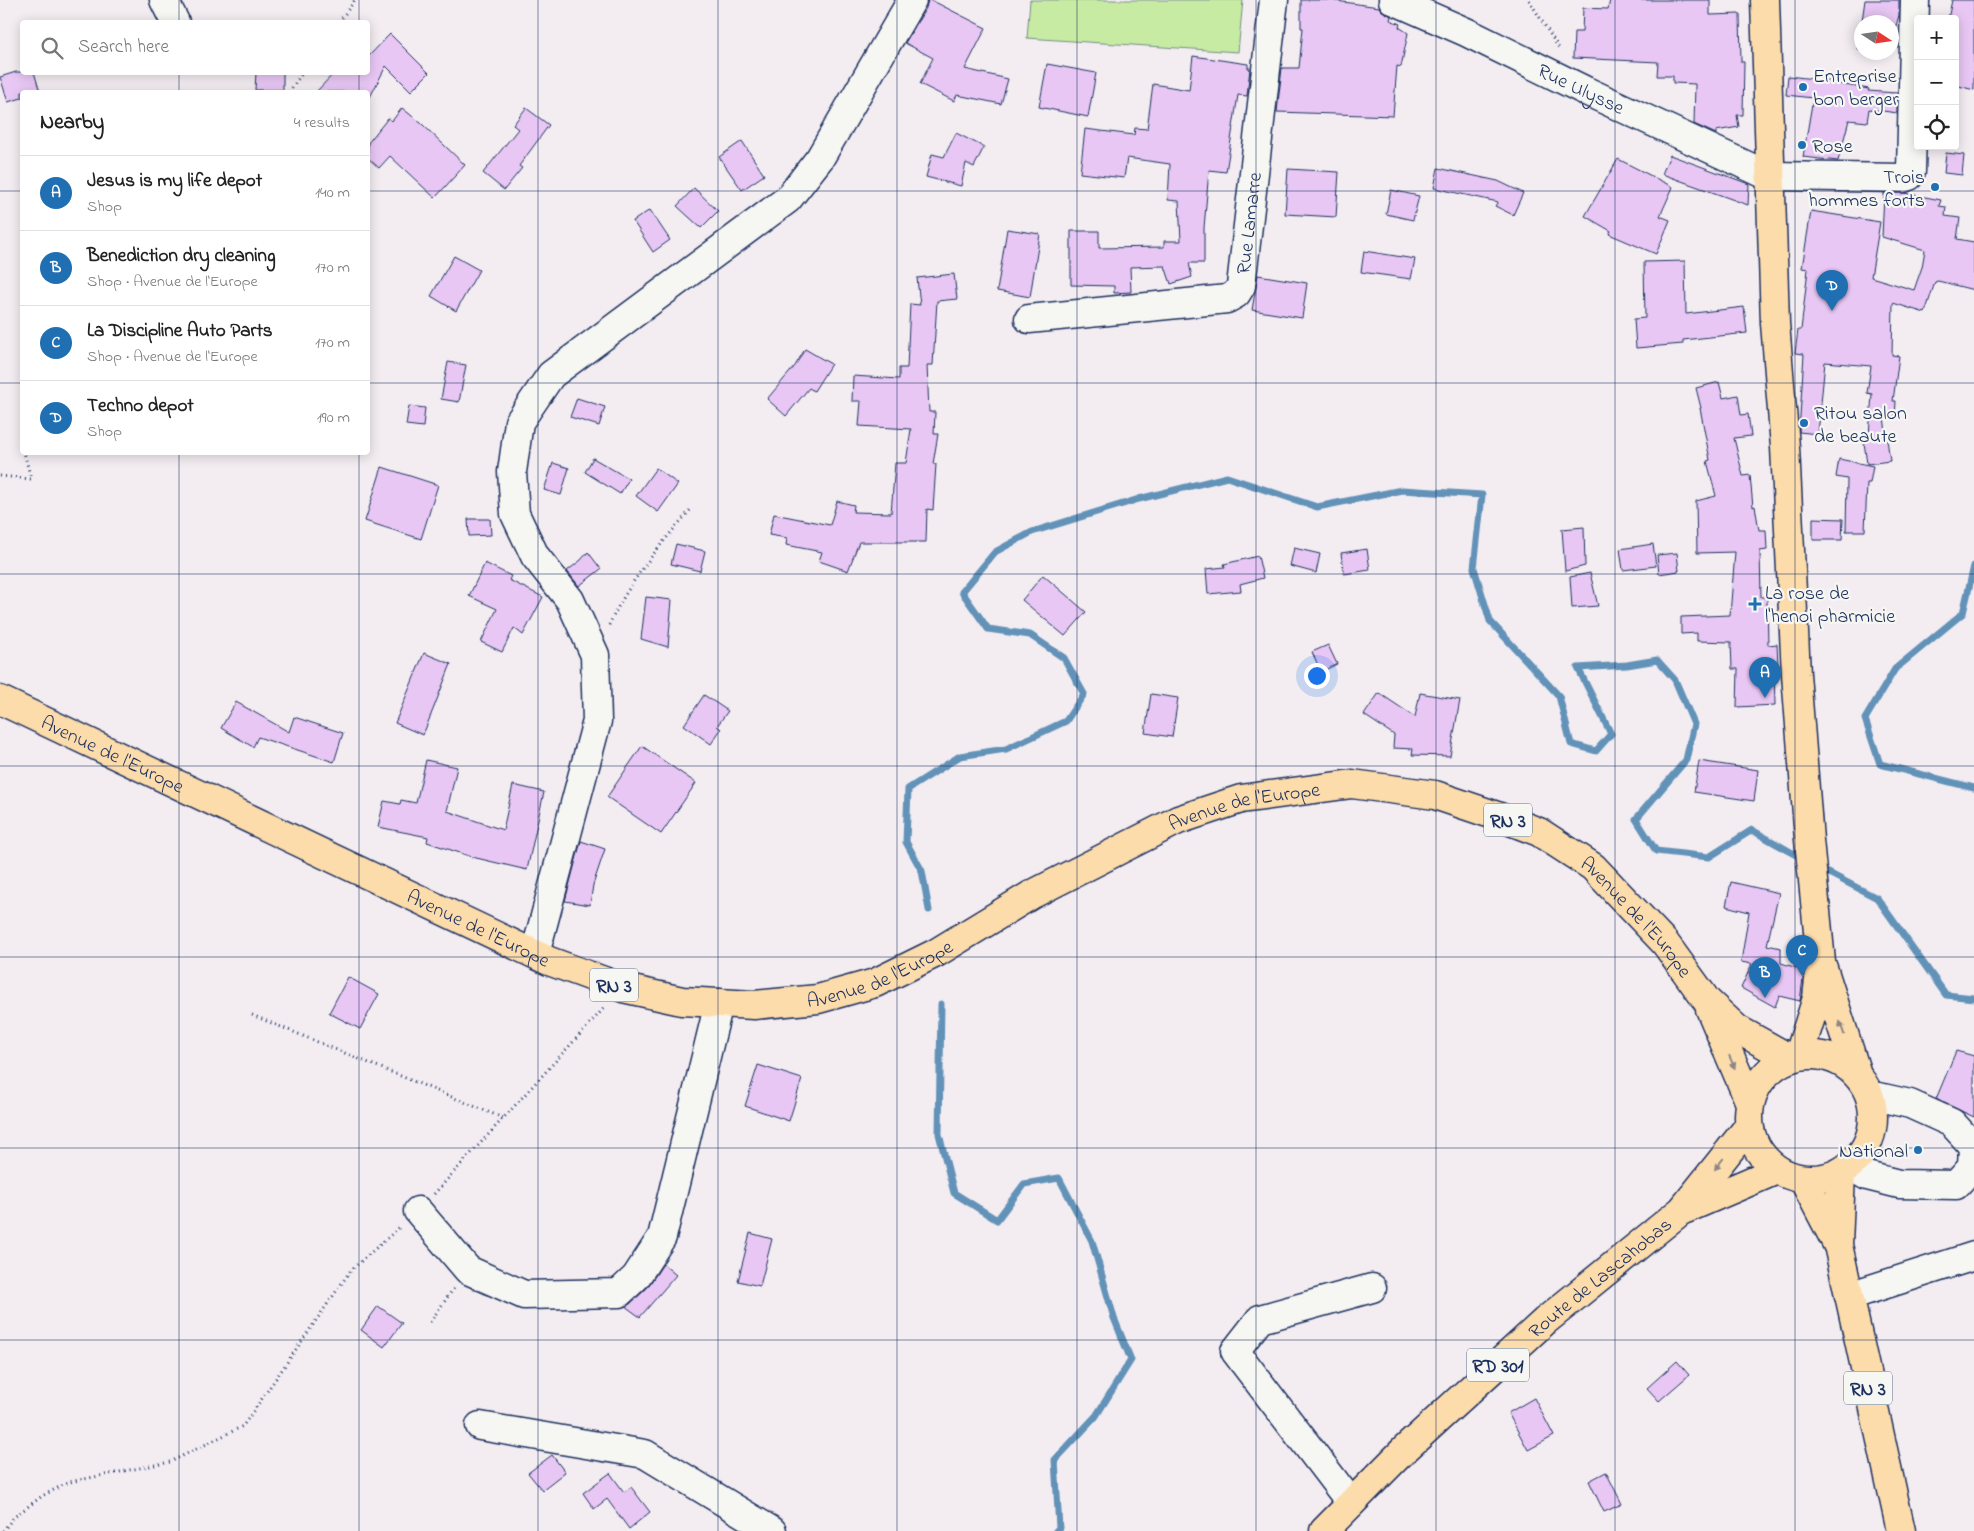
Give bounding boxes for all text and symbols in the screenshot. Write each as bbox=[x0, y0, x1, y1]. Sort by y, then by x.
north arrow bbox=[1854, 15, 1899, 60]
map controls bbox=[1914, 15, 1959, 150]
button: + bbox=[1914, 15, 1959, 60]
search box bbox=[20, 20, 370, 75]
icon: search bbox=[38, 34, 66, 62]
text: Search here bbox=[78, 34, 169, 61]
street label: Rue Ulysse bbox=[1532, 57, 1628, 124]
button: − bbox=[1914, 60, 1959, 105]
place label: Entreprise bon berger bbox=[1813, 63, 1900, 116]
marker: Entreprise bon berger bbox=[1797, 81, 1809, 93]
button: locate bbox=[1914, 105, 1959, 150]
text: Nearby bbox=[40, 108, 104, 138]
text: 4 results bbox=[294, 111, 350, 135]
place label: Rose bbox=[1812, 133, 1853, 162]
marker: Rose bbox=[1796, 139, 1808, 151]
place label: Trois hommes forts bbox=[1808, 164, 1925, 216]
text: Jesus is my life depot bbox=[87, 168, 262, 195]
street label: Rue Lamarre bbox=[1230, 171, 1271, 276]
text: A bbox=[51, 181, 61, 205]
text: 140 m bbox=[315, 181, 350, 205]
marker: Trois hommes forts bbox=[1929, 181, 1941, 193]
text: Shop bbox=[87, 195, 122, 219]
text: Benediction dry cleaning bbox=[87, 243, 276, 270]
text: B bbox=[51, 256, 61, 280]
text: 170 m bbox=[315, 256, 350, 280]
text: Shop · Avenue de l'Europe bbox=[87, 270, 258, 294]
pin: D bbox=[1816, 270, 1848, 311]
text: La Discipline Auto Parts bbox=[87, 318, 273, 345]
text: C bbox=[52, 331, 60, 355]
text: 170 m bbox=[315, 331, 350, 355]
text: Shop · Avenue de l'Europe bbox=[87, 345, 258, 369]
text: Techno depot bbox=[87, 393, 194, 420]
place label: Ritou salon de beaute bbox=[1814, 400, 1907, 452]
text: D bbox=[50, 406, 62, 430]
text: 190 m bbox=[317, 406, 350, 430]
marker: Ritou salon de beaute bbox=[1798, 417, 1810, 429]
text: Shop bbox=[87, 420, 122, 444]
place label: La rose de l'henoi pharmicie bbox=[1765, 580, 1895, 632]
marker: La rose de l'henoi pharmicie bbox=[1749, 598, 1761, 610]
pin: A bbox=[1749, 657, 1781, 698]
your location bbox=[1304, 663, 1330, 689]
street label: Avenue de l'Europe bbox=[35, 709, 188, 802]
street label: Avenue de l'Europe bbox=[1164, 776, 1322, 840]
road number: RN 3 bbox=[1484, 804, 1532, 836]
street label: Avenue de l'Europe bbox=[1574, 851, 1698, 985]
street label: Avenue de l'Europe bbox=[401, 883, 554, 976]
street label: Avenue de l'Europe bbox=[806, 934, 959, 1017]
pin: C bbox=[1786, 935, 1818, 976]
pin: B bbox=[1749, 957, 1781, 998]
road number: RN 3 bbox=[590, 968, 638, 1002]
one-way arrow bbox=[1838, 1020, 1846, 1035]
one-way arrow bbox=[1729, 1055, 1737, 1069]
place label: National bbox=[1839, 1138, 1908, 1167]
marker: National bbox=[1912, 1144, 1924, 1156]
one-way arrow bbox=[1713, 1158, 1724, 1171]
street label: Route de Lascahobas bbox=[1523, 1212, 1679, 1346]
road number: RD 301 bbox=[1467, 1348, 1529, 1382]
road number: RN 3 bbox=[1844, 1372, 1892, 1405]

